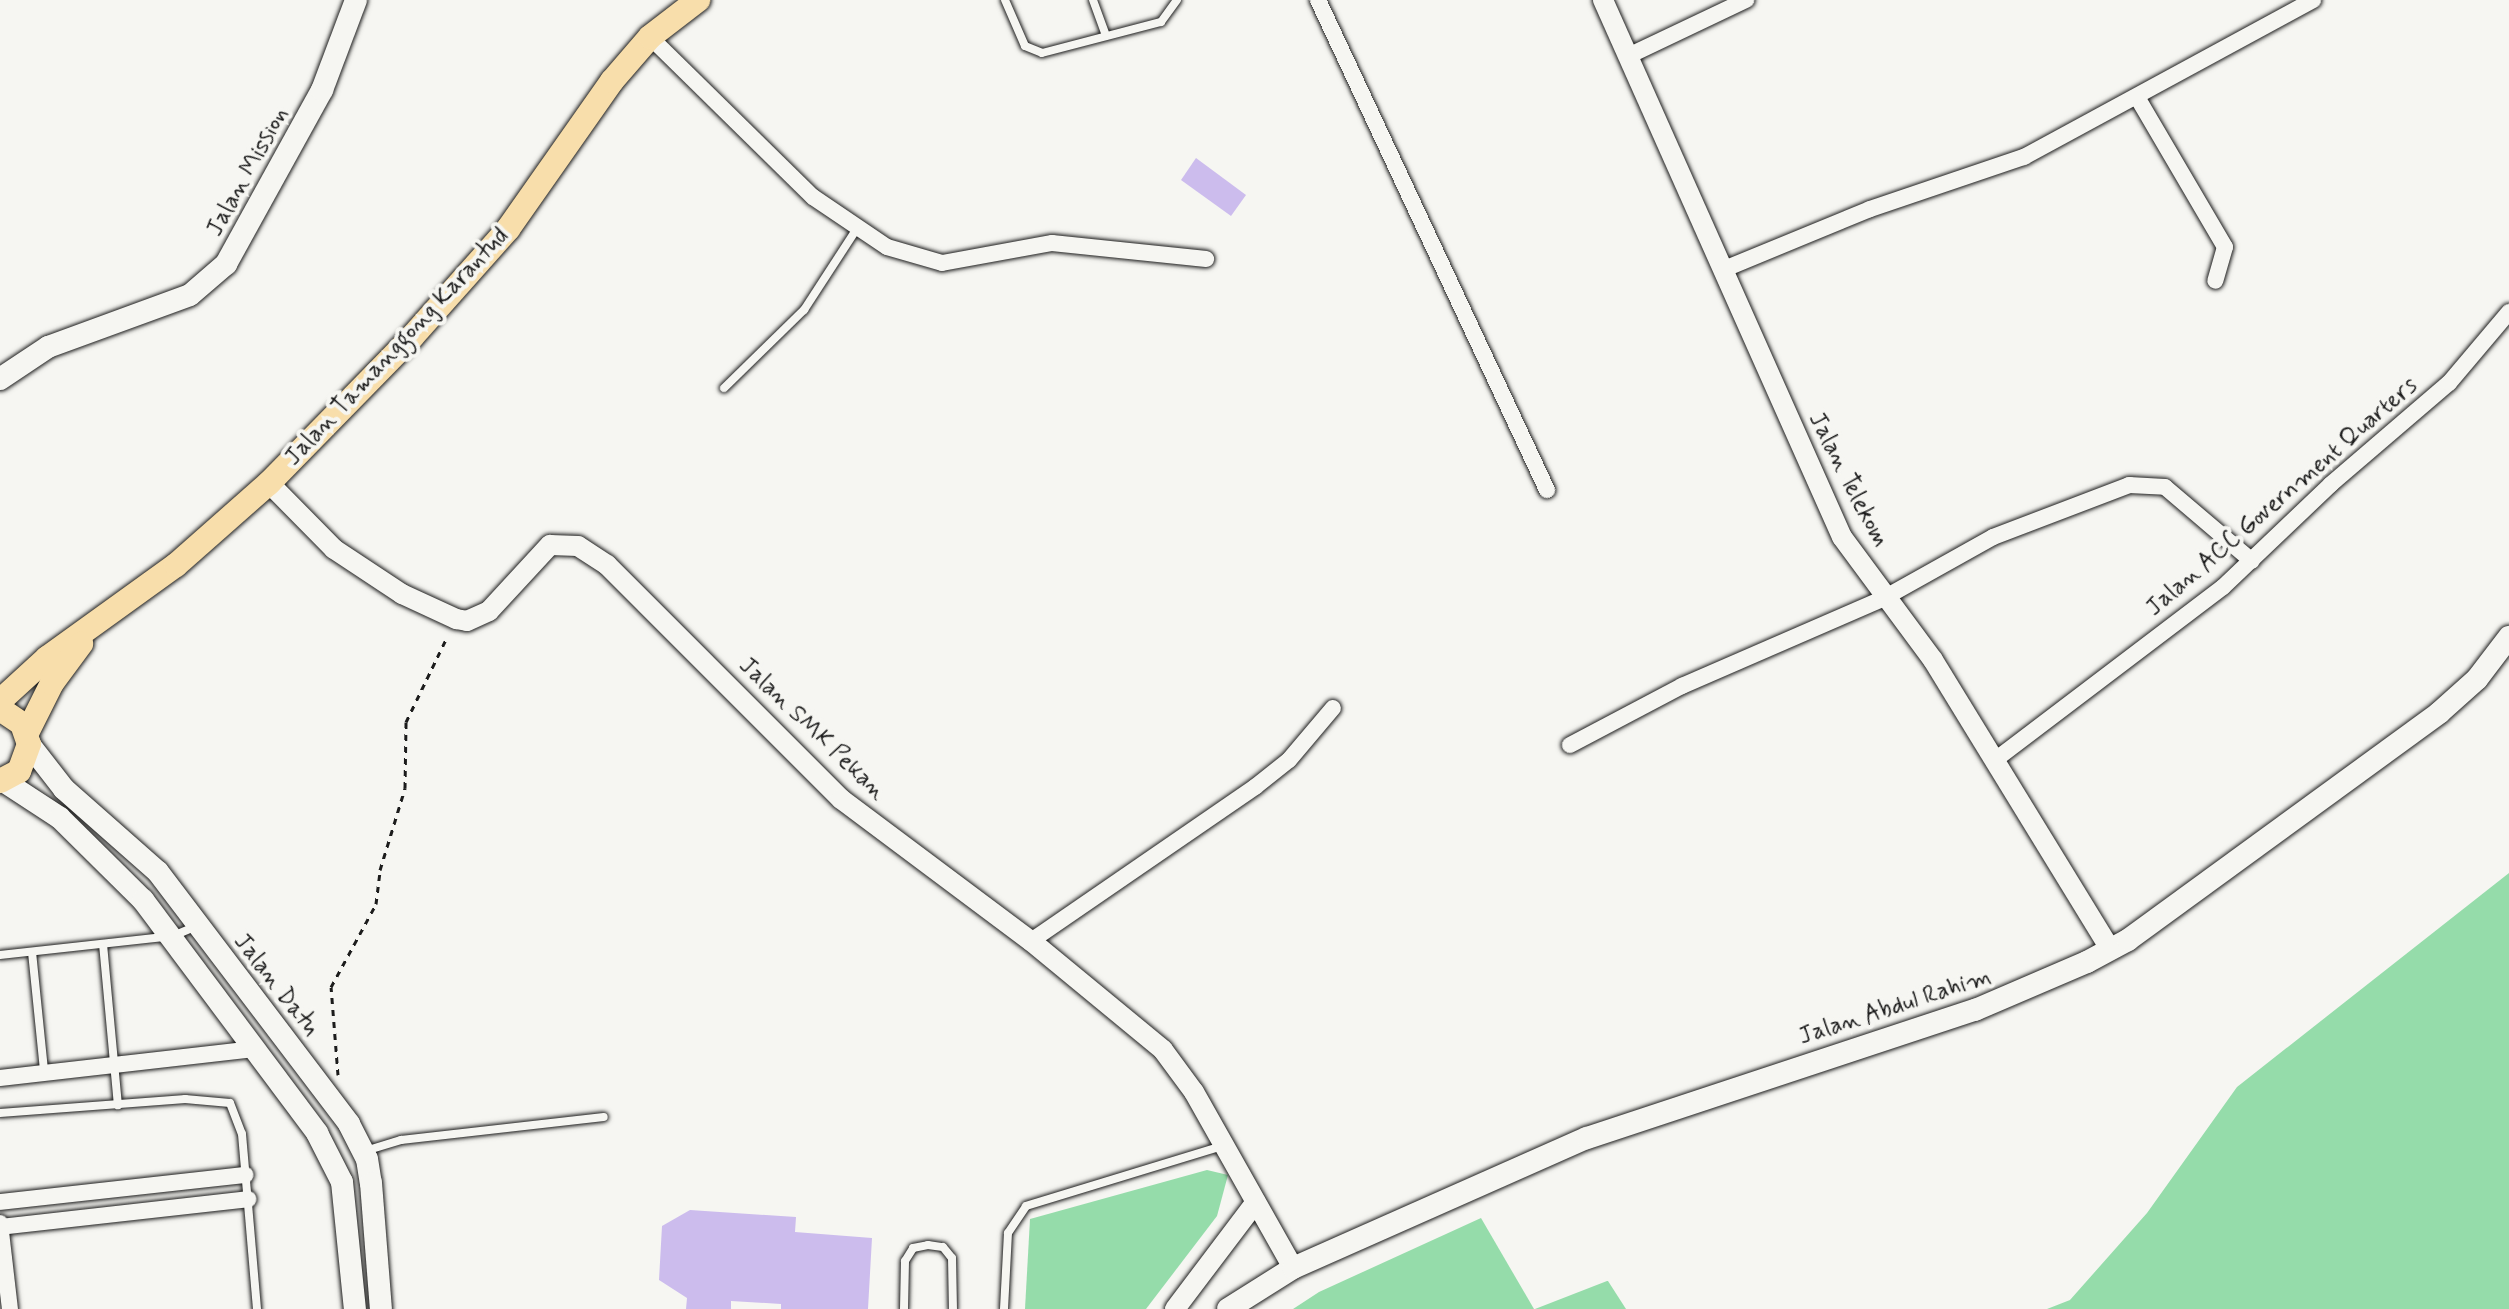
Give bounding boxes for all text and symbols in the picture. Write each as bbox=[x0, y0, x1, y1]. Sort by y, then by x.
street label: Jalan Mission bbox=[201, 103, 295, 241]
street label: Jalan Tamanggong Karantud bbox=[279, 222, 515, 472]
street label: Jalan ACC Government Quarters bbox=[2141, 372, 2423, 622]
street label: Jalan Telekom bbox=[1802, 408, 1894, 552]
street label: Jalan SMK Pekan bbox=[733, 652, 891, 806]
street label: Jalan Datu bbox=[228, 929, 324, 1041]
street label: Jalan Abdul Rahim bbox=[1796, 963, 1994, 1051]

